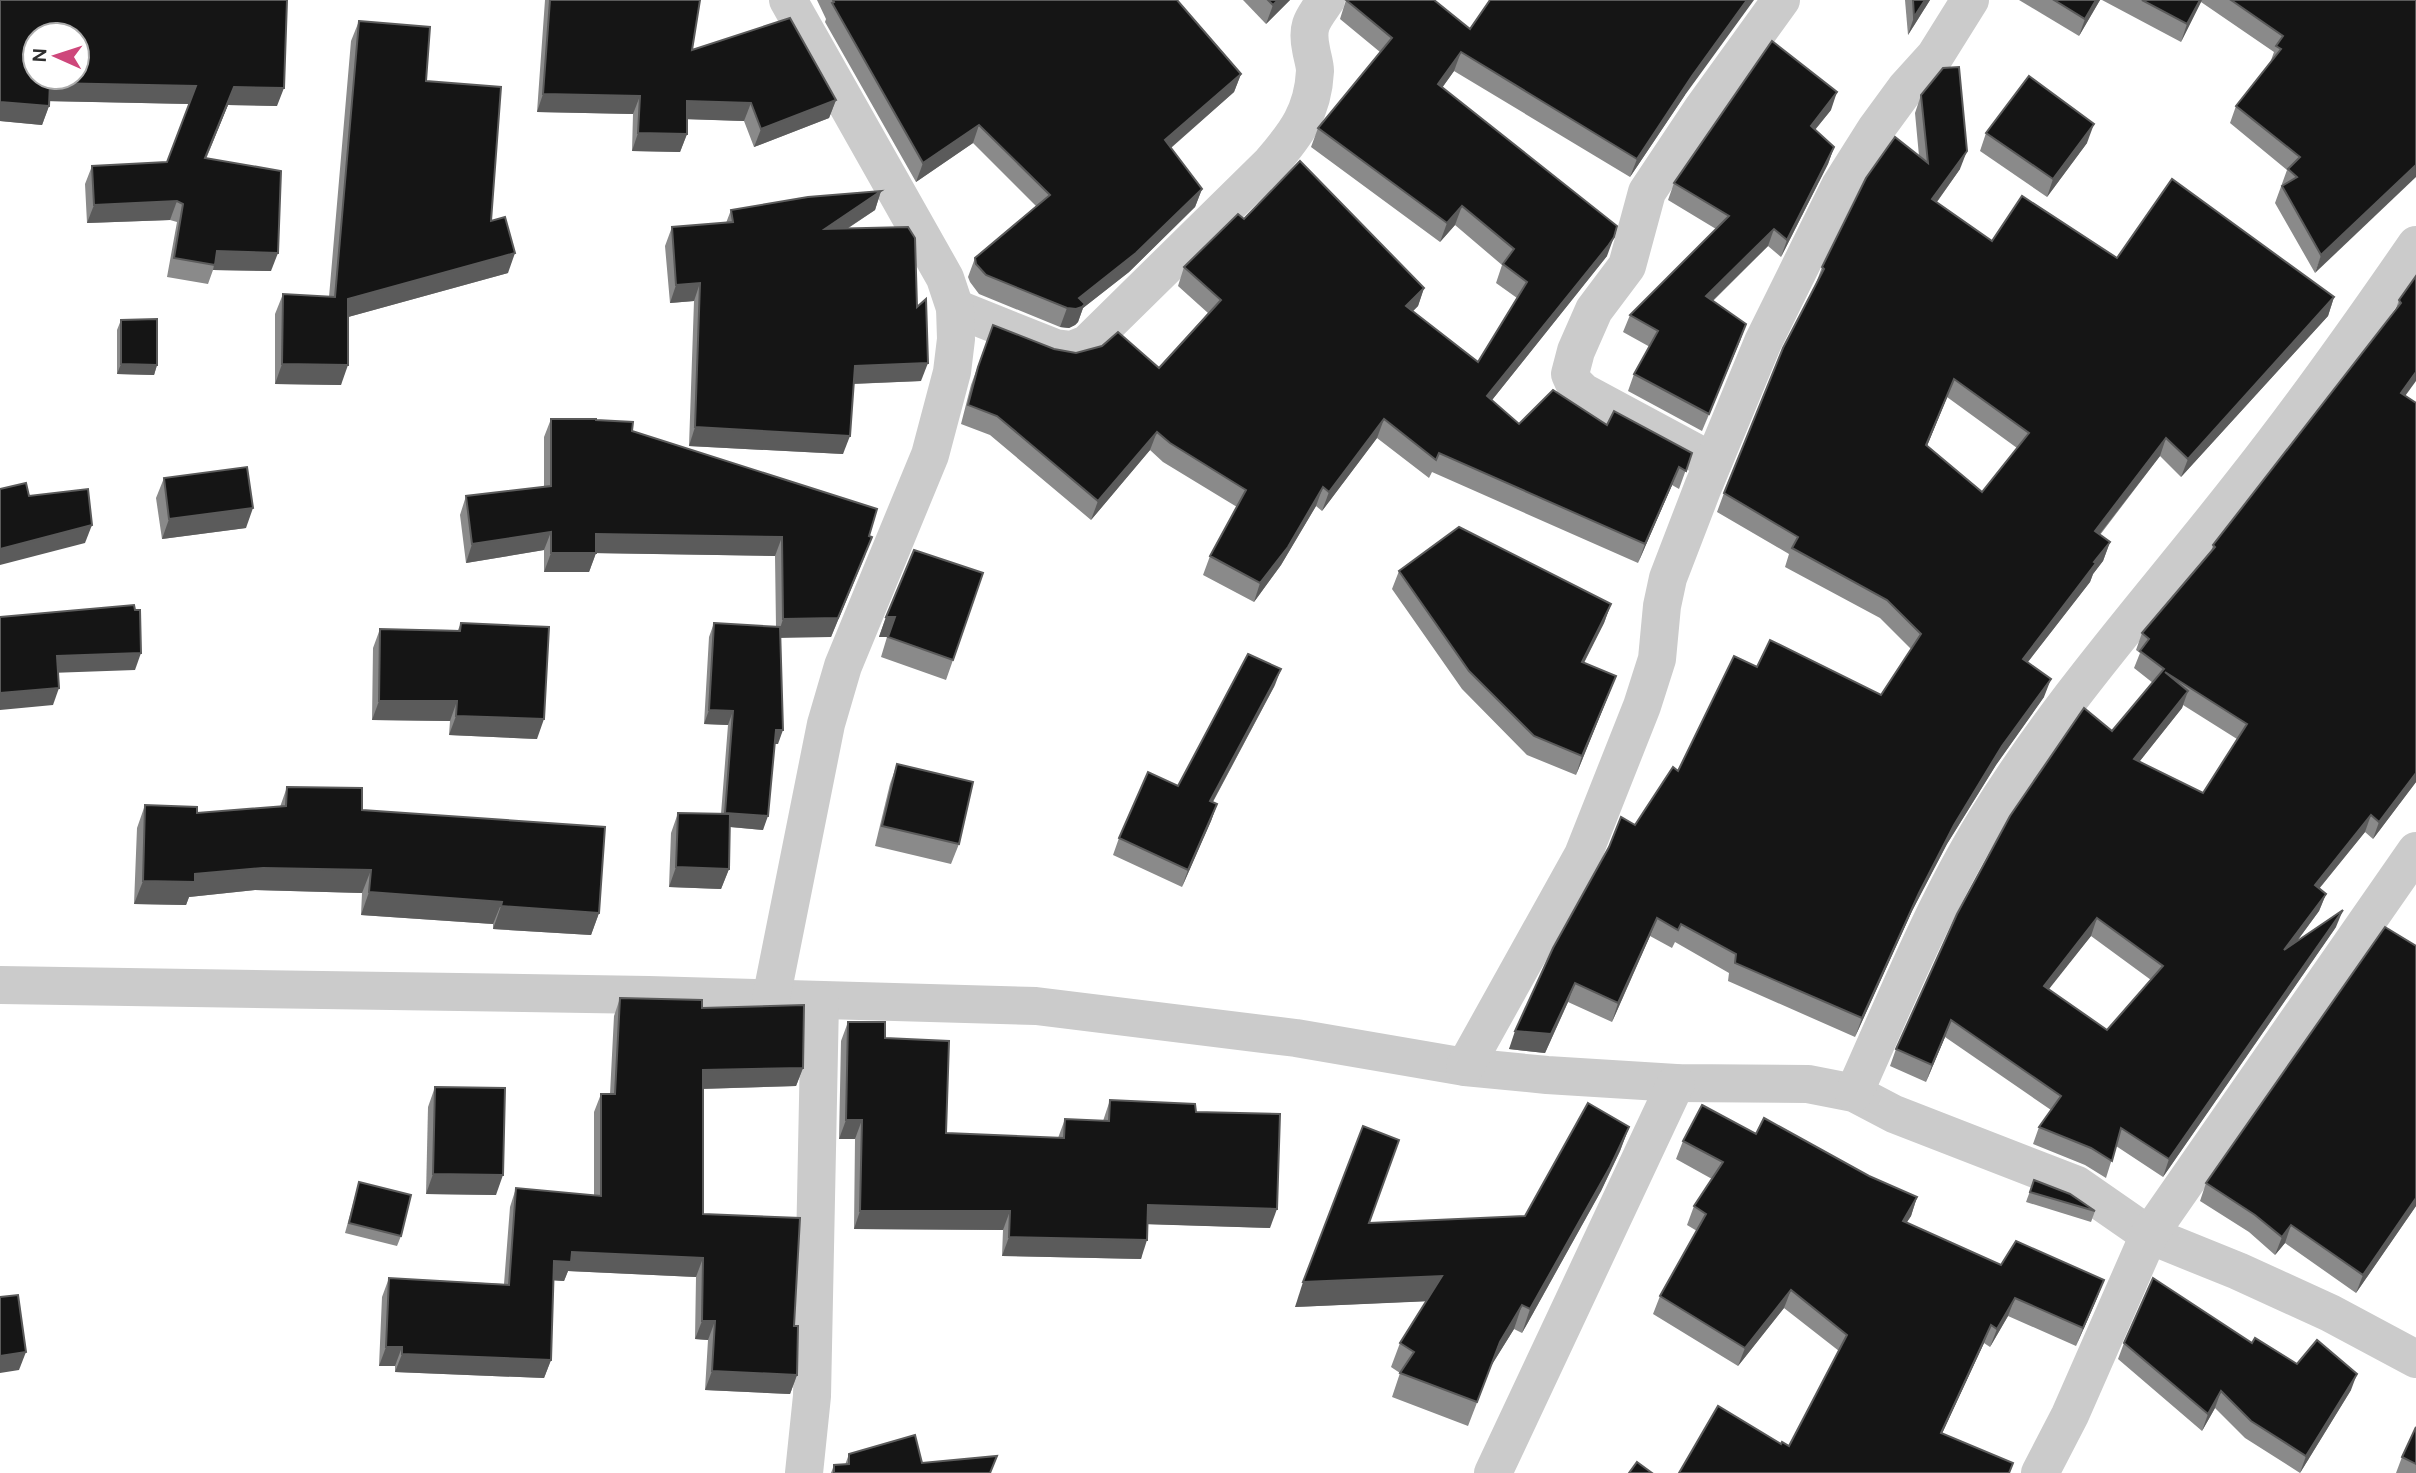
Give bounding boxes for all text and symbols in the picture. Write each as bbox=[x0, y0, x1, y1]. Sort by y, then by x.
north arrow bbox=[21, 21, 91, 91]
text: N bbox=[27, 48, 52, 63]

